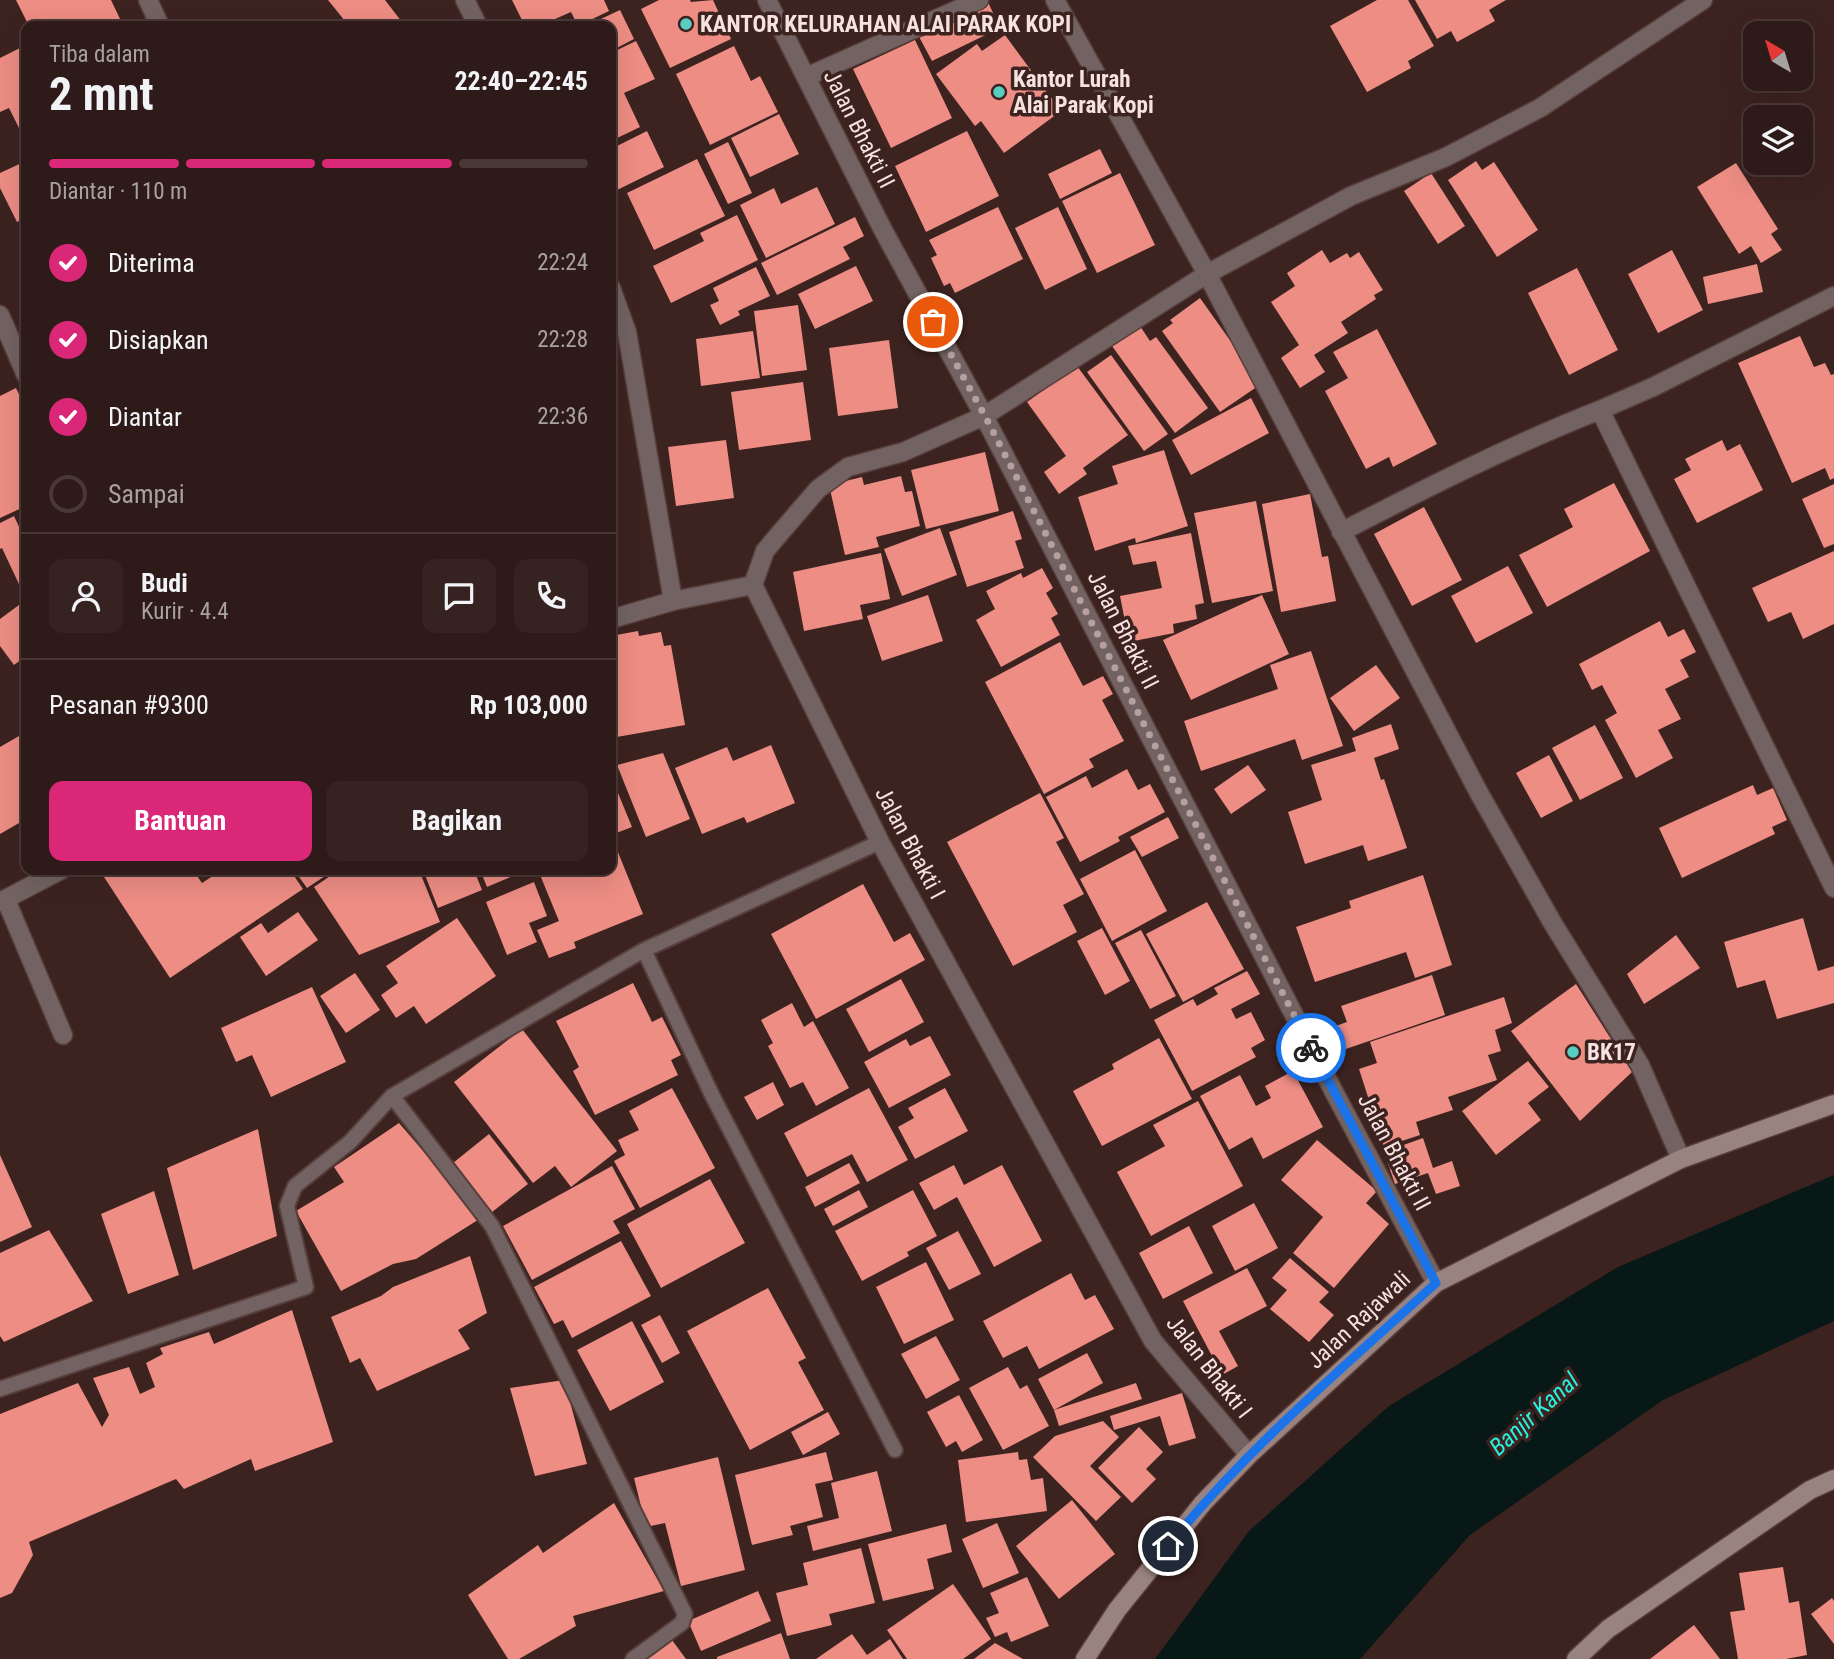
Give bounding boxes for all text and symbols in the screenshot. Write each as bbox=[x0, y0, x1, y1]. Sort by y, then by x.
place label: KANTOR KELURAHAN ALAI PARAK KOPI bbox=[700, 11, 1071, 38]
marker: KANTOR KELURAHAN ALAI PARAK KOPI bbox=[678, 16, 694, 32]
north arrow bbox=[1743, 21, 1813, 91]
map controls bbox=[1743, 21, 1813, 175]
text: Tiba dalam bbox=[49, 41, 150, 68]
text: 22:40–22:45 bbox=[454, 66, 588, 96]
street label: Jalan Bhakti II bbox=[818, 66, 900, 192]
place label: Kantor Lurah Alai Parak Kopi bbox=[1013, 66, 1154, 119]
text: 2 mnt bbox=[49, 67, 154, 121]
marker: Kantor Lurah Alai Parak Kopi bbox=[991, 84, 1007, 100]
button: layers bbox=[1743, 105, 1813, 175]
text: Diantar · 110 m bbox=[49, 178, 187, 205]
icon: check bbox=[49, 244, 87, 282]
text: Diterima bbox=[108, 248, 195, 278]
text: 22:24 bbox=[537, 249, 588, 276]
pin bbox=[903, 292, 963, 352]
icon: bag bbox=[914, 303, 952, 341]
icon: check bbox=[49, 321, 87, 359]
text: Disiapkan bbox=[108, 325, 209, 355]
text: 22:28 bbox=[537, 326, 588, 353]
icon: check bbox=[49, 398, 87, 436]
text: Diantar bbox=[108, 402, 182, 432]
text: 22:36 bbox=[537, 403, 588, 430]
text: Sampai bbox=[108, 479, 185, 509]
button: person bbox=[49, 559, 123, 633]
button: chat bbox=[422, 559, 496, 633]
button: phone bbox=[514, 559, 588, 633]
street label: Jalan Bhakti II bbox=[1082, 567, 1164, 693]
text: Budi bbox=[141, 568, 188, 598]
text: Kurir · 4.4 bbox=[141, 598, 229, 625]
text: Pesanan #9300 bbox=[49, 690, 209, 720]
text: Rp 103,000 bbox=[470, 690, 588, 720]
button: Bantuan bbox=[49, 781, 312, 861]
button: Bagikan bbox=[326, 781, 588, 861]
street label: Jalan Bhakti I bbox=[869, 782, 951, 904]
courier bbox=[1276, 1013, 1346, 1083]
icon: bike bbox=[1292, 1029, 1330, 1067]
place label: BK17 bbox=[1587, 1039, 1636, 1066]
marker: BK17 bbox=[1565, 1044, 1581, 1060]
street label: Jalan Bhakti II bbox=[1352, 1089, 1436, 1215]
street label: Jalan Rajawali bbox=[1302, 1266, 1416, 1374]
street label: Jalan Bhakti I bbox=[1160, 1310, 1258, 1424]
water label: Banjir Kanal bbox=[1484, 1366, 1585, 1461]
pin bbox=[1138, 1516, 1198, 1576]
icon: home bbox=[1149, 1527, 1187, 1565]

